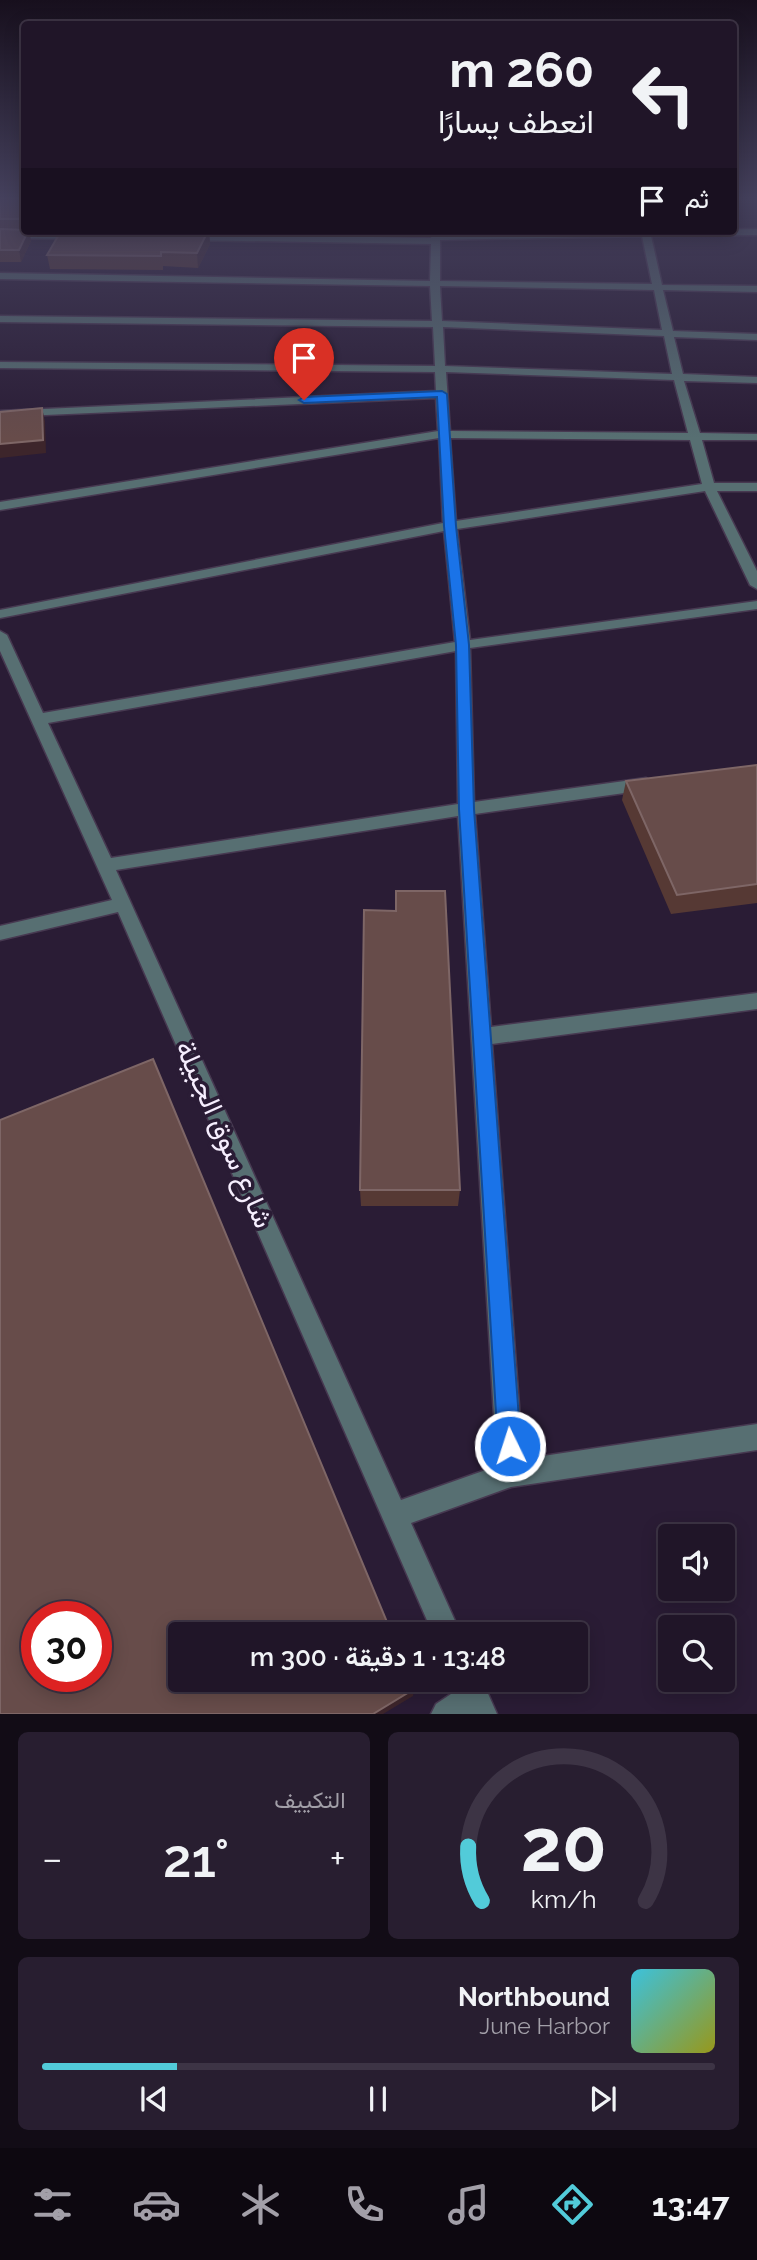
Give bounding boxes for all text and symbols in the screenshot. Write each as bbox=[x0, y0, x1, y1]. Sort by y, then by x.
text: 260 m bbox=[449, 41, 594, 98]
icon: left bbox=[618, 49, 709, 140]
text: انعطف يسارًا bbox=[438, 103, 594, 140]
icon: arrive bbox=[633, 182, 671, 220]
text: ثم bbox=[685, 184, 709, 214]
pin bbox=[274, 328, 334, 400]
icon: arrive bbox=[285, 339, 323, 377]
street label: شارع سوق الجبيلة bbox=[167, 1035, 281, 1234]
position arrow bbox=[473, 1409, 547, 1483]
map controls bbox=[658, 1524, 735, 1692]
button: sound bbox=[658, 1524, 735, 1601]
speed limit sign: 30 bbox=[21, 1601, 112, 1692]
button: search bbox=[658, 1615, 735, 1692]
text: 13:48 · 1 دقيقة · 300 m bbox=[250, 1642, 506, 1672]
text: التكييف bbox=[274, 1786, 346, 1813]
text: 20 bbox=[520, 1804, 606, 1889]
text: 21° bbox=[163, 1828, 229, 1889]
text: − bbox=[42, 1836, 62, 1881]
text: + bbox=[330, 1836, 345, 1881]
text: km/h bbox=[530, 1884, 596, 1914]
text: Northbound bbox=[458, 1982, 610, 2012]
text: June Harbor bbox=[479, 2012, 610, 2039]
icon: previous bbox=[135, 2080, 173, 2118]
icon: pause bbox=[359, 2080, 397, 2118]
icon: next bbox=[584, 2080, 622, 2118]
icon: filters bbox=[28, 2180, 77, 2229]
icon: car bbox=[132, 2180, 181, 2229]
icon: climate bbox=[236, 2180, 285, 2229]
icon: phone bbox=[340, 2180, 389, 2229]
icon: music bbox=[444, 2180, 493, 2229]
icon: directions bbox=[548, 2180, 597, 2229]
text: 13:47 bbox=[652, 2186, 730, 2223]

